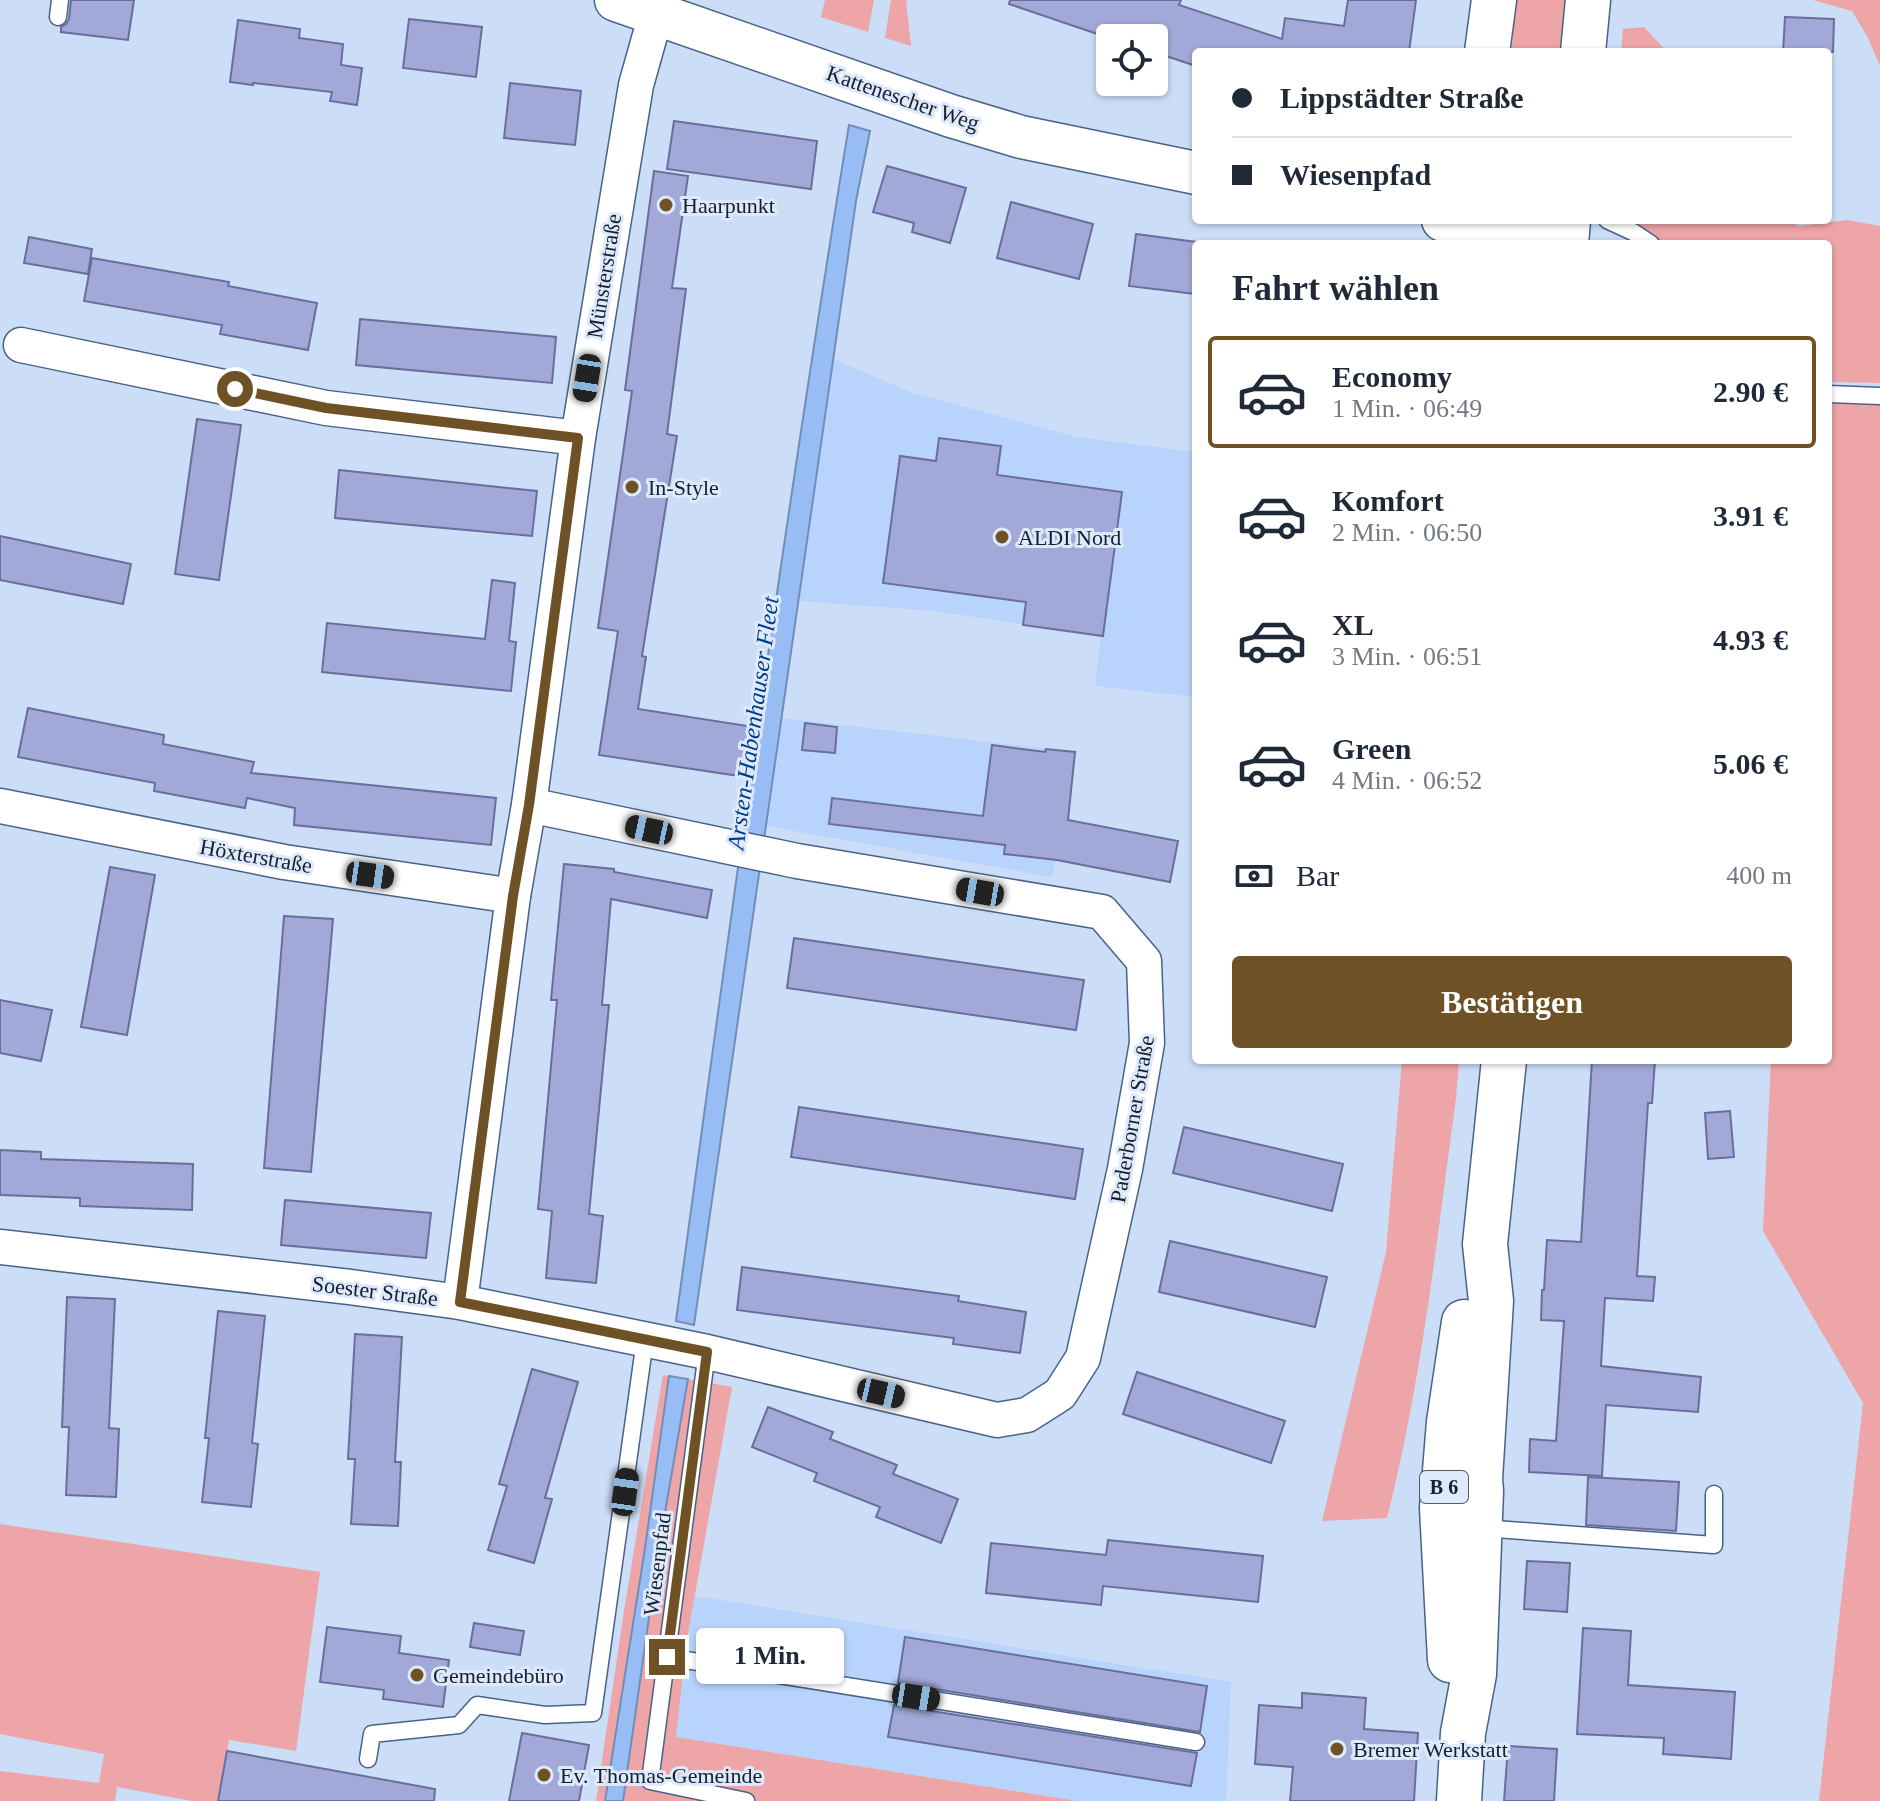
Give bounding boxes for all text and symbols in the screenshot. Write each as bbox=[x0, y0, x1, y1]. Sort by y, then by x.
map controls bbox=[1096, 24, 1168, 96]
button: locate bbox=[1096, 24, 1168, 96]
street label: Kattenescher Weg bbox=[823, 60, 983, 136]
text: Lippstädter Straße bbox=[1280, 81, 1524, 114]
text: Wiesenpfad bbox=[1280, 158, 1431, 191]
place label: Haarpunkt bbox=[682, 193, 775, 218]
marker: Haarpunkt bbox=[657, 196, 675, 214]
street label: Münsterstraße bbox=[582, 212, 626, 340]
text: Fahrt wählen bbox=[1232, 268, 1439, 308]
car bbox=[571, 352, 603, 404]
icon: car bbox=[1236, 356, 1308, 428]
text: Economy bbox=[1332, 360, 1452, 393]
route start bbox=[217, 371, 253, 407]
text: 2.90 € bbox=[1713, 375, 1788, 408]
text: 1 Min. · 06:49 bbox=[1332, 394, 1482, 423]
place label: In-Style bbox=[648, 475, 719, 500]
marker: In-Style bbox=[623, 478, 641, 496]
icon: car bbox=[1236, 480, 1308, 552]
text: Komfort bbox=[1332, 484, 1444, 517]
text: 3.91 € bbox=[1713, 499, 1788, 532]
text: 2 Min. · 06:50 bbox=[1332, 518, 1482, 547]
place label: ALDI Nord bbox=[1018, 525, 1121, 550]
marker: ALDI Nord bbox=[993, 528, 1011, 546]
water label: Arsten-Habenhauser Fleet bbox=[722, 593, 784, 853]
icon: car bbox=[1236, 604, 1308, 676]
text: XL bbox=[1332, 608, 1374, 641]
text: 4.93 € bbox=[1713, 623, 1788, 656]
text: 3 Min. · 06:51 bbox=[1332, 642, 1482, 671]
icon: car bbox=[1236, 728, 1308, 800]
text: Green bbox=[1332, 732, 1411, 765]
text: 5.06 € bbox=[1713, 747, 1788, 780]
text: 4 Min. · 06:52 bbox=[1332, 766, 1482, 795]
car bbox=[623, 813, 675, 847]
street label: Höxterstraße bbox=[198, 834, 314, 878]
icon: cash bbox=[1232, 854, 1276, 898]
text: Bar bbox=[1296, 859, 1339, 892]
car bbox=[345, 860, 395, 890]
text: 400 m bbox=[1726, 861, 1792, 890]
car bbox=[954, 876, 1006, 908]
button: Bestätigen bbox=[1232, 956, 1792, 1048]
street label: Paderborner Straße bbox=[1105, 1034, 1159, 1204]
street label: Soester Straße bbox=[311, 1271, 439, 1311]
car bbox=[855, 1376, 907, 1410]
car bbox=[610, 1467, 640, 1517]
road number: B 6 bbox=[1420, 1471, 1468, 1503]
street label: Wiesenpfad bbox=[638, 1511, 676, 1617]
callout: 1 Min. bbox=[695, 1629, 843, 1685]
route end bbox=[649, 1639, 685, 1675]
text: 1 Min. bbox=[734, 1641, 806, 1670]
place label: Gemeindebüro bbox=[433, 1663, 564, 1688]
marker: Gemeindebüro bbox=[408, 1666, 426, 1684]
car bbox=[890, 1681, 942, 1713]
place label: Bremer Werkstatt bbox=[1353, 1737, 1508, 1762]
marker: Bremer Werkstatt bbox=[1328, 1740, 1346, 1758]
place label: Ev. Thomas-Gemeinde bbox=[560, 1763, 762, 1788]
marker: Ev. Thomas-Gemeinde bbox=[535, 1766, 553, 1784]

